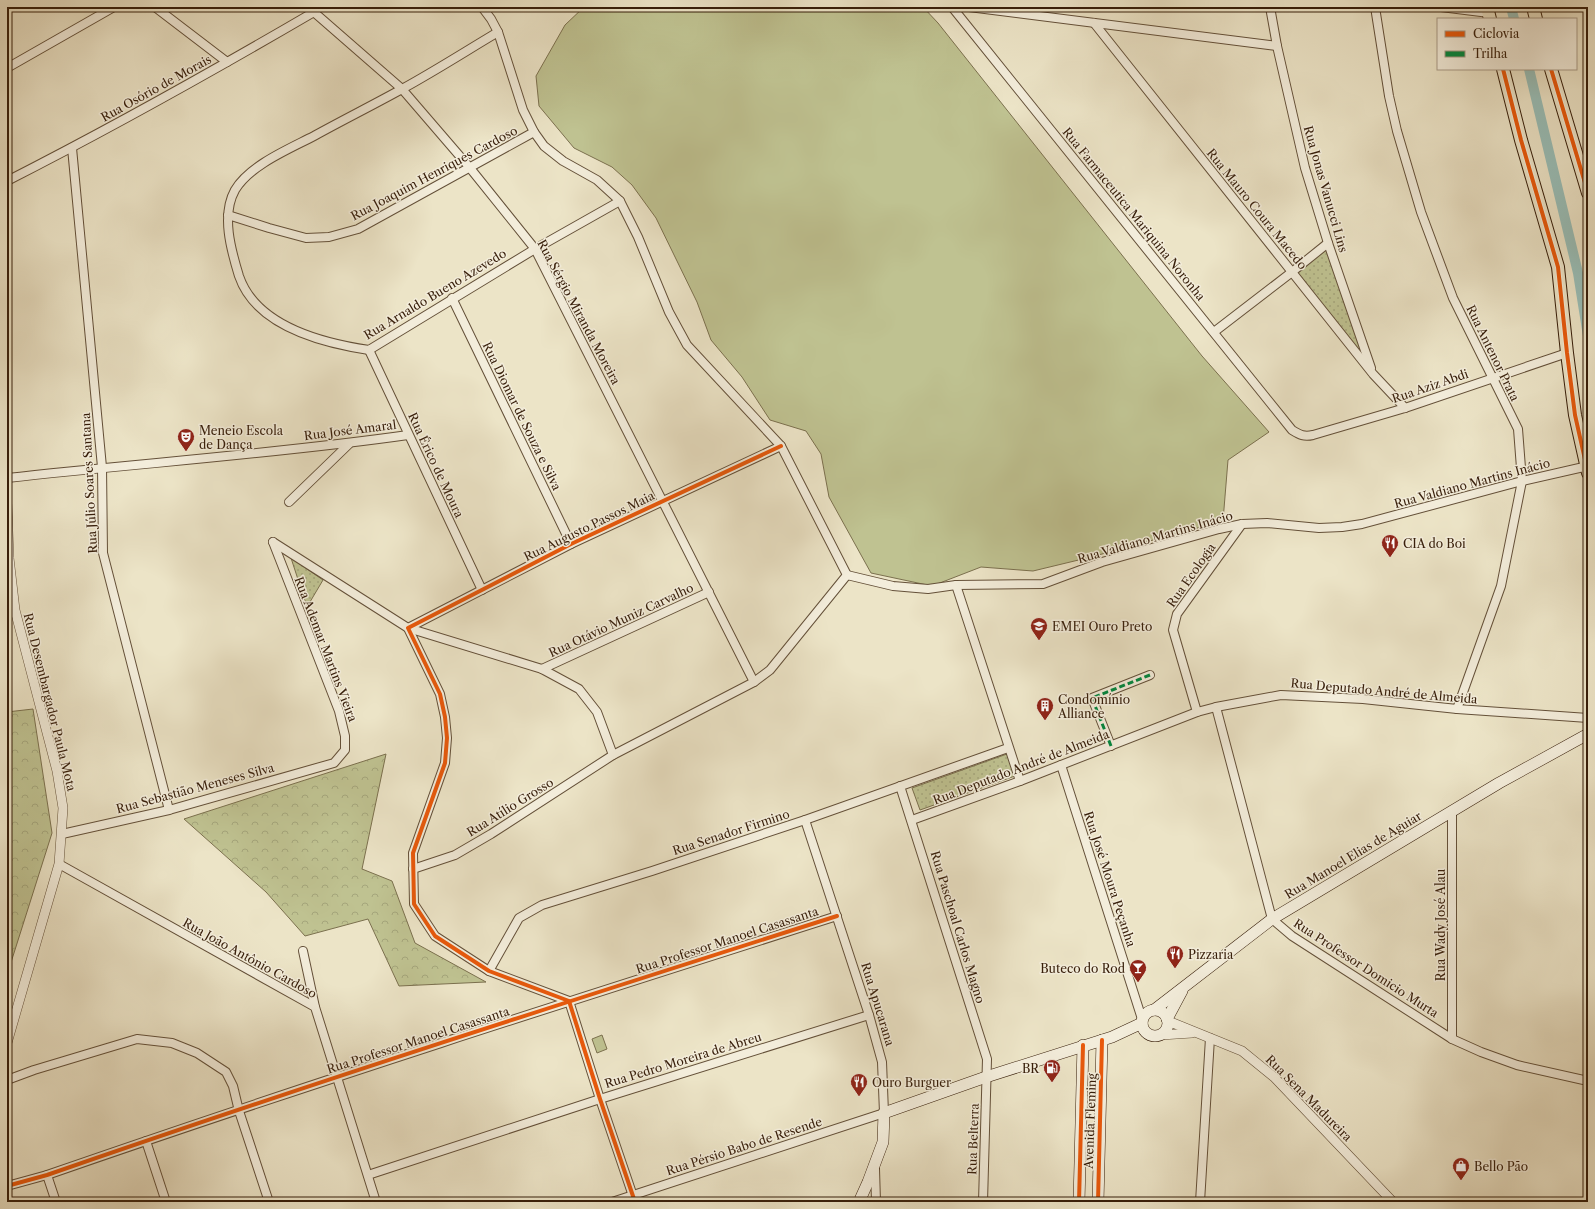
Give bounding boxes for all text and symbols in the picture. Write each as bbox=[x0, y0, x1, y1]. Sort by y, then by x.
legend bbox=[1437, 18, 1577, 70]
text: Ciclovia bbox=[1473, 26, 1520, 41]
text: Trilha bbox=[1473, 46, 1508, 61]
street label: Rua Osório de Morais bbox=[98, 51, 214, 125]
street label: Rua Joaquim Henriques Cardoso bbox=[348, 123, 520, 223]
street label: Rua Farmaceutica Mariquina Noronha bbox=[1059, 124, 1209, 304]
street label: Rua Jonas Vanucci Lins bbox=[1301, 124, 1351, 254]
street label: Rua Mauro Coura Macedo bbox=[1204, 146, 1310, 272]
street label: Rua Sérgio Miranda Moreira bbox=[534, 237, 624, 388]
street label: Rua Arnaldo Bueno Azevedo bbox=[361, 245, 509, 343]
street label: Rua Antenor Prata bbox=[1463, 302, 1523, 404]
street label: Rua Diomar de Souza e Silva bbox=[479, 339, 565, 493]
street label: Rua Aziz Abdi bbox=[1390, 366, 1470, 406]
street label: Rua Érico de Moura bbox=[405, 410, 468, 521]
street label: Rua Júlio Soares Santana bbox=[78, 412, 100, 554]
street label: Rua José Amaral bbox=[303, 417, 397, 443]
place label: Meneio Escola de Dança bbox=[199, 423, 284, 452]
theatre icon: Meneio Escola de Dança bbox=[176, 427, 196, 452]
street label: Rua Valdiano Martins Inácio bbox=[1392, 455, 1552, 511]
street label: Rua Augusto Passos Maia bbox=[521, 488, 657, 564]
street label: Rua Valdiano Martins Inácio bbox=[1076, 508, 1234, 566]
restaurant icon: CIA do Boi bbox=[1380, 533, 1400, 558]
place label: CIA do Boi bbox=[1403, 536, 1466, 551]
street label: Rua Ecologia bbox=[1163, 540, 1219, 610]
street label: Rua Ademar Martins Vieira bbox=[291, 574, 361, 724]
street label: Rua Otávio Muniz Carvalho bbox=[546, 580, 696, 660]
street label: Rua Desembargador Paula Mota bbox=[21, 611, 80, 793]
school or university icon: EMEI Ouro Preto bbox=[1029, 616, 1049, 641]
place label: EMEI Ouro Preto bbox=[1052, 619, 1152, 634]
street label: Rua Deputado André de Almeida bbox=[1290, 675, 1479, 707]
place label: Condomínio Alliance bbox=[1057, 692, 1130, 721]
building icon: Condomínio Alliance bbox=[1035, 696, 1055, 721]
street label: Rua Deputado André de Almeida bbox=[931, 726, 1112, 808]
street label: Rua Sebastião Meneses Silva bbox=[114, 760, 276, 816]
street label: Rua Atílio Grosso bbox=[464, 774, 556, 840]
street label: Rua Senador Firmino bbox=[671, 806, 791, 858]
street label: Rua Manoel Elias de Aguiar bbox=[1282, 808, 1424, 902]
street label: Rua José Moura Peçanha bbox=[1081, 809, 1139, 949]
street label: Rua Paschoal Carlos Magno bbox=[928, 849, 988, 1005]
street label: Rua Wady José Alau bbox=[1433, 868, 1448, 981]
street label: Rua Professor Manoel Casassanta bbox=[634, 903, 821, 977]
street label: Rua João Antônio Cardoso bbox=[180, 915, 320, 1001]
street label: Rua Professor Domicio Murta bbox=[1291, 915, 1442, 1021]
restaurant icon: Pizzaria bbox=[1165, 944, 1185, 969]
place label: Pizzaria bbox=[1188, 947, 1234, 962]
bar icon: Buteco do Rod bbox=[1128, 958, 1148, 983]
street label: Rua Apucarana bbox=[858, 960, 898, 1048]
place label: Buteco do Rod bbox=[1040, 961, 1126, 976]
street label: Rua Professor Manoel Casassanta bbox=[325, 1003, 512, 1077]
street label: Rua Pedro Moreira de Abreu bbox=[603, 1029, 764, 1091]
street label: Rua Sena Madureira bbox=[1263, 1052, 1356, 1145]
fuel station icon: BR bbox=[1042, 1058, 1062, 1083]
place label: BR bbox=[1022, 1061, 1040, 1076]
restaurant icon: Ouro Burguer bbox=[849, 1072, 869, 1097]
street label: Avenida Fleming bbox=[1081, 1072, 1099, 1170]
place label: Ouro Burguer bbox=[872, 1075, 951, 1090]
street label: Rua Belterra bbox=[964, 1102, 982, 1175]
street label: Rua Pérsio Babo de Resende bbox=[664, 1114, 824, 1178]
shop icon: Bello Pão bbox=[1451, 1156, 1471, 1181]
place label: Bello Pão bbox=[1474, 1159, 1528, 1174]

